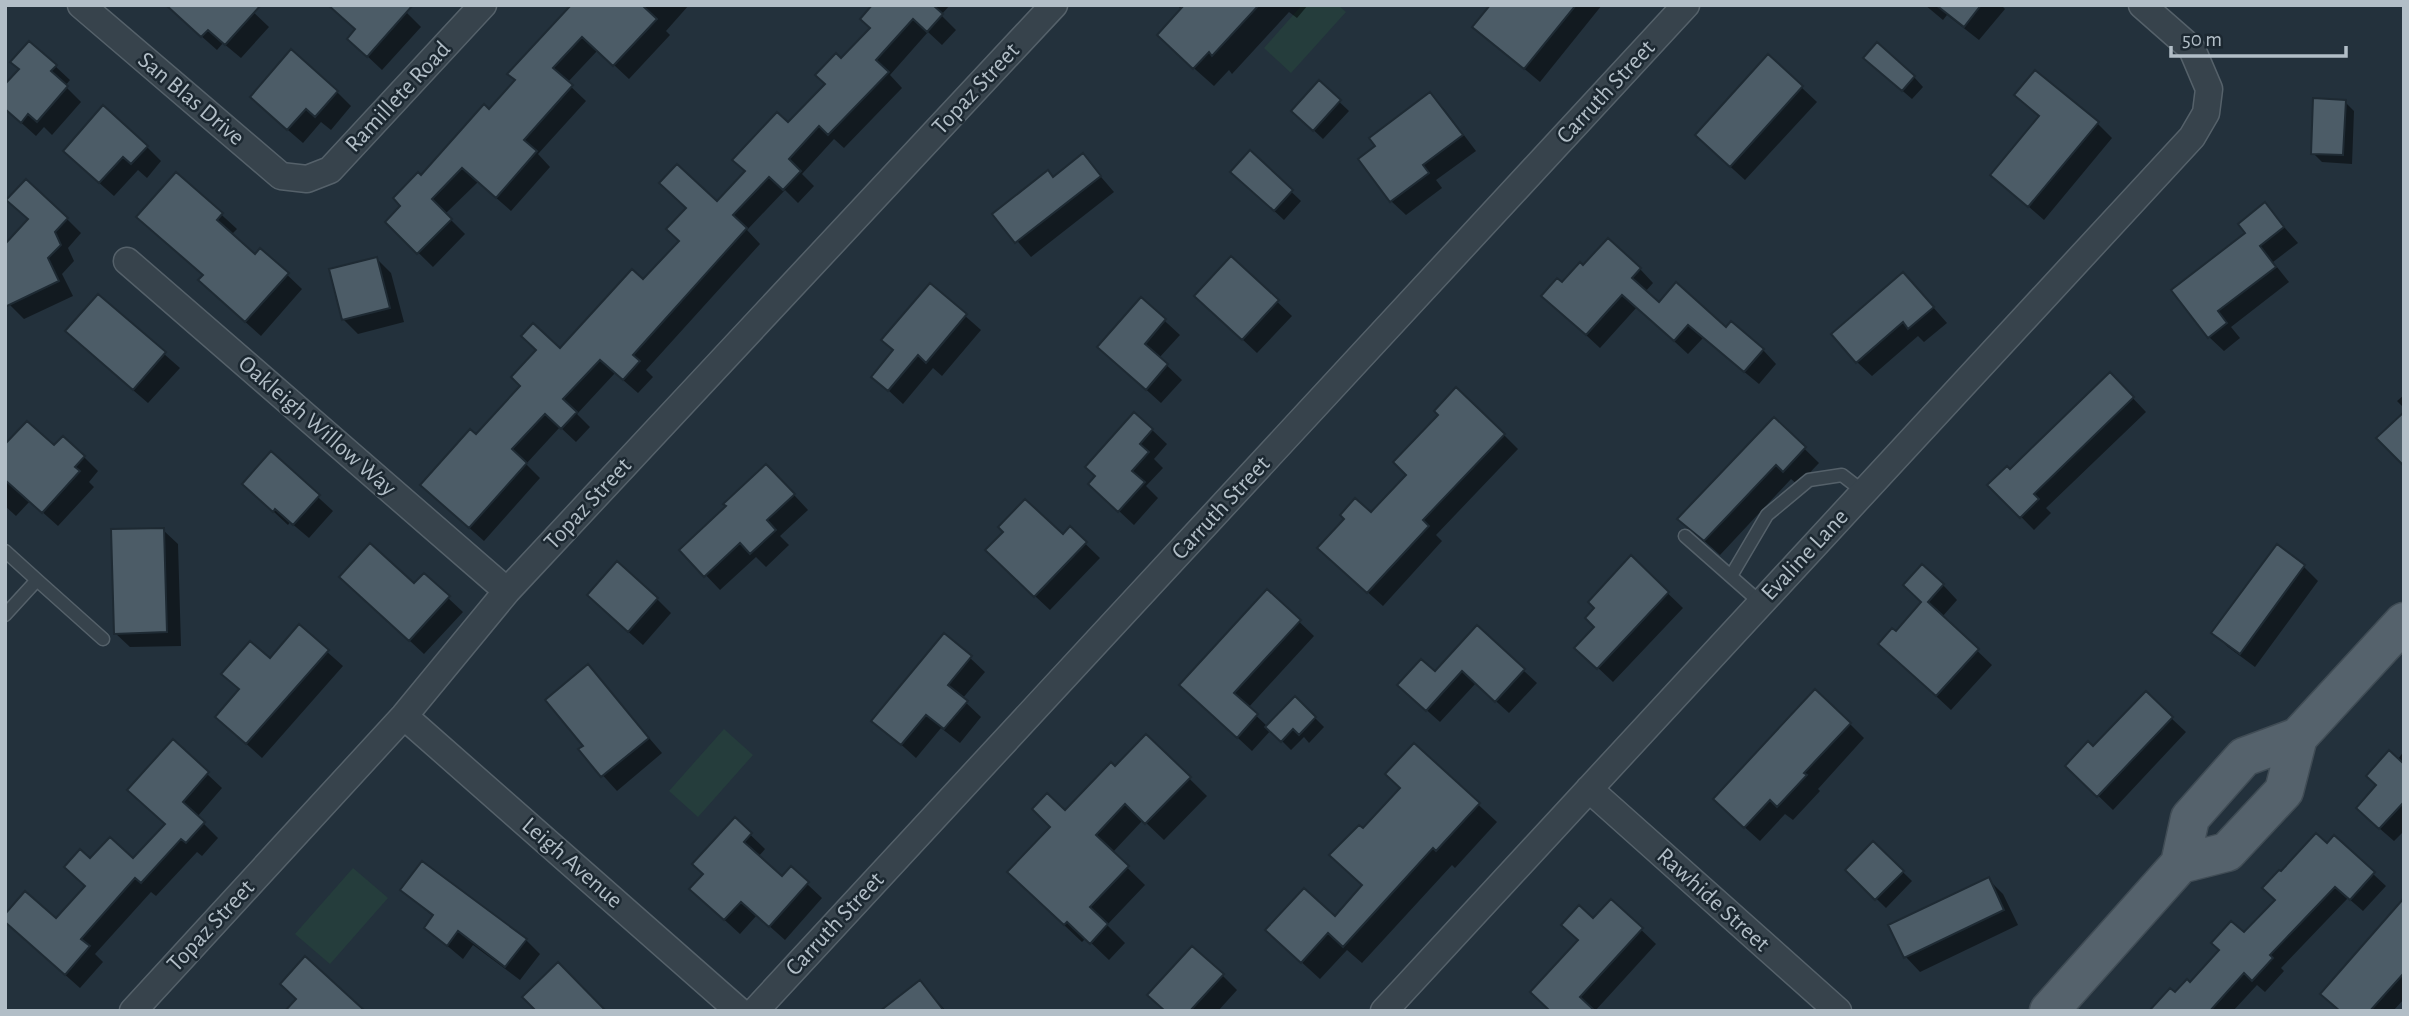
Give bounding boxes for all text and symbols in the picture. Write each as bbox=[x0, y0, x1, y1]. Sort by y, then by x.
scale bar bbox=[2171, 14, 2346, 58]
text: 50 m bbox=[2182, 29, 2222, 50]
street label: Carruth Street bbox=[1552, 35, 1660, 148]
street label: Ramillete Road bbox=[341, 37, 455, 157]
street label: Topaz Street bbox=[928, 38, 1024, 139]
street label: San Blas Drive bbox=[133, 48, 249, 150]
street label: Oakleigh Willow Way bbox=[234, 351, 400, 501]
street label: Carruth Street bbox=[1167, 451, 1275, 564]
street label: Topaz Street bbox=[540, 453, 636, 554]
street label: Evaline Lane bbox=[1757, 505, 1853, 605]
street label: Leigh Avenue bbox=[517, 813, 627, 913]
street label: Rawhide Street bbox=[1652, 844, 1774, 957]
street label: Carruth Street bbox=[781, 867, 889, 980]
street label: Topaz Street bbox=[163, 875, 259, 976]

